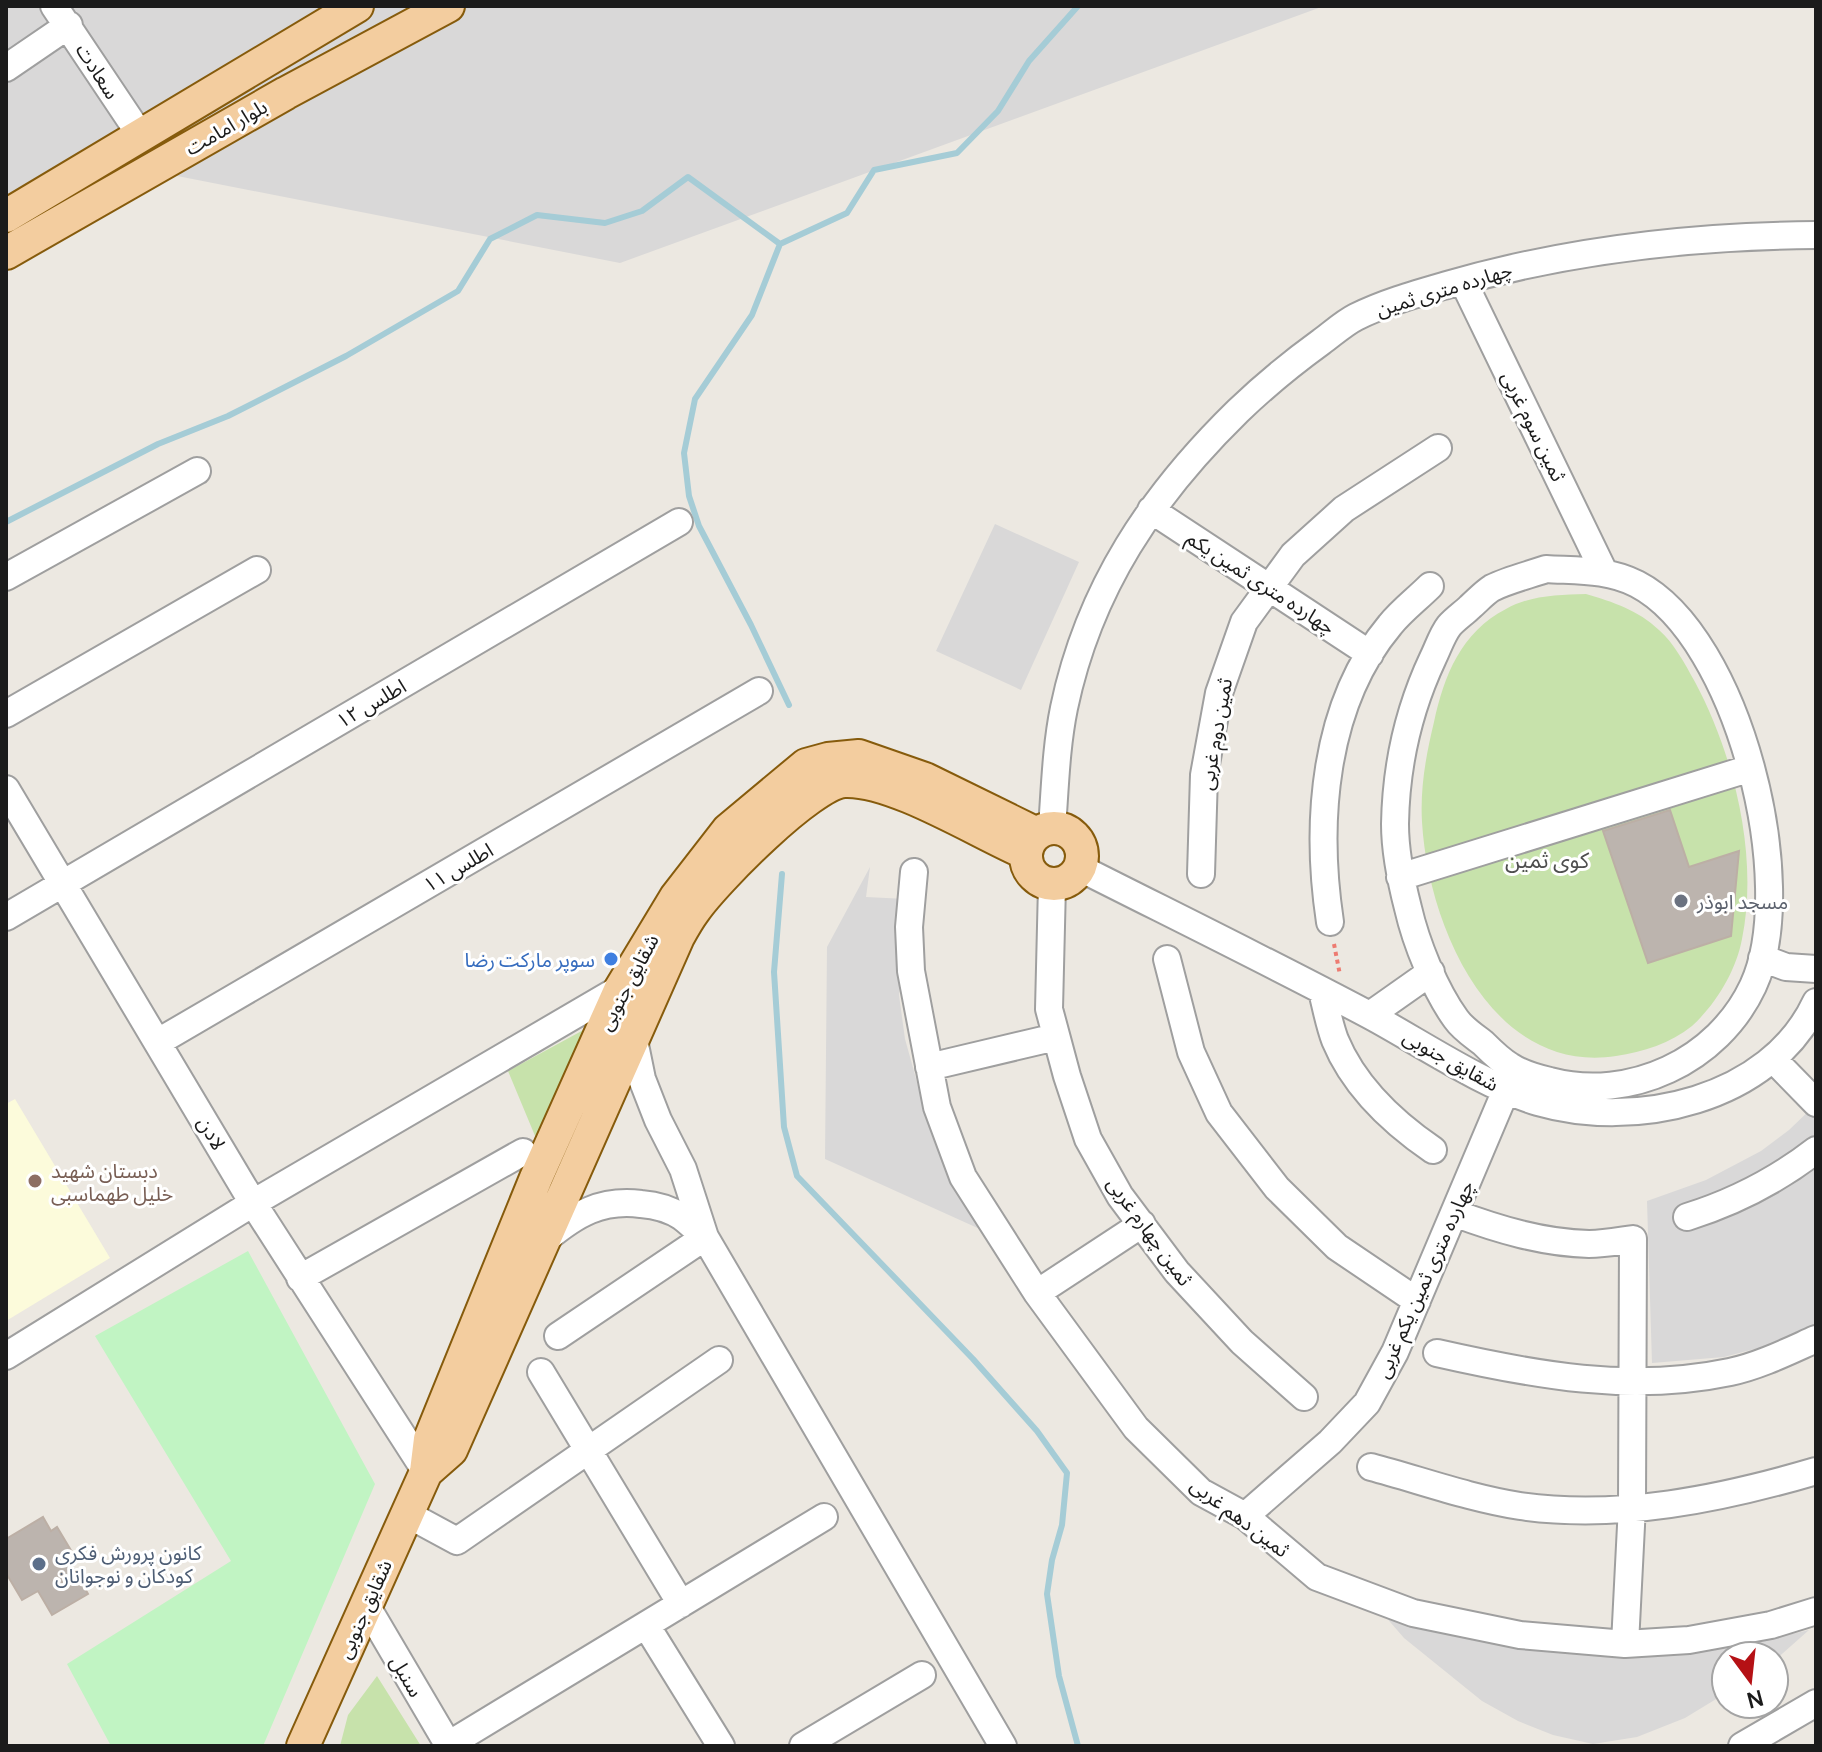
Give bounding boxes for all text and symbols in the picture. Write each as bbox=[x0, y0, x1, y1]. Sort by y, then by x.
street label: سعادت bbox=[70, 38, 126, 104]
street label: بلوار امامت bbox=[180, 93, 272, 161]
street label: چهارده متری ثمین bbox=[1373, 256, 1515, 323]
street label: ثمین سوم غربی bbox=[1494, 366, 1572, 487]
street label: چهارده متری ثمین یکم bbox=[1180, 524, 1341, 642]
street label: اطلس ۱۲ bbox=[331, 672, 411, 734]
street label: ثمین دوم غربی bbox=[1192, 676, 1240, 792]
street label: اطلس ۱۱ bbox=[418, 836, 498, 898]
district label: کوی ثمین bbox=[1505, 845, 1590, 875]
place label: مسجد ابوذر bbox=[1696, 888, 1788, 915]
marker: مسجد ابوذر bbox=[1672, 892, 1690, 910]
street label: شقایق جنوبی bbox=[591, 929, 665, 1035]
place label: سوپر مارکت رضا bbox=[464, 946, 595, 973]
marker: سوپر مارکت رضا bbox=[602, 950, 620, 968]
street label: شقایق جنوبی bbox=[1398, 1023, 1504, 1097]
street label: لادن bbox=[192, 1111, 232, 1155]
place label: دبستان شهید خلیل طهماسبی bbox=[51, 1157, 173, 1207]
street label: ثمین چهارم غربی bbox=[1100, 1171, 1199, 1292]
marker: دبستان شهید خلیل طهماسبی bbox=[26, 1172, 44, 1190]
street label: چهارده متری ثمین یکم غربی bbox=[1368, 1176, 1482, 1383]
street label: ثمین دهم غربی bbox=[1184, 1471, 1295, 1565]
place label: کانون پرورش فکری کودکان و نوجوانان bbox=[55, 1539, 202, 1589]
marker: کانون پرورش فکری کودکان و نوجوانان bbox=[30, 1555, 48, 1573]
street label: شقایق جنوبی bbox=[330, 1555, 398, 1663]
north arrow bbox=[1710, 1640, 1790, 1720]
street label: سنبل bbox=[384, 1650, 430, 1702]
text: N bbox=[1744, 1683, 1767, 1716]

